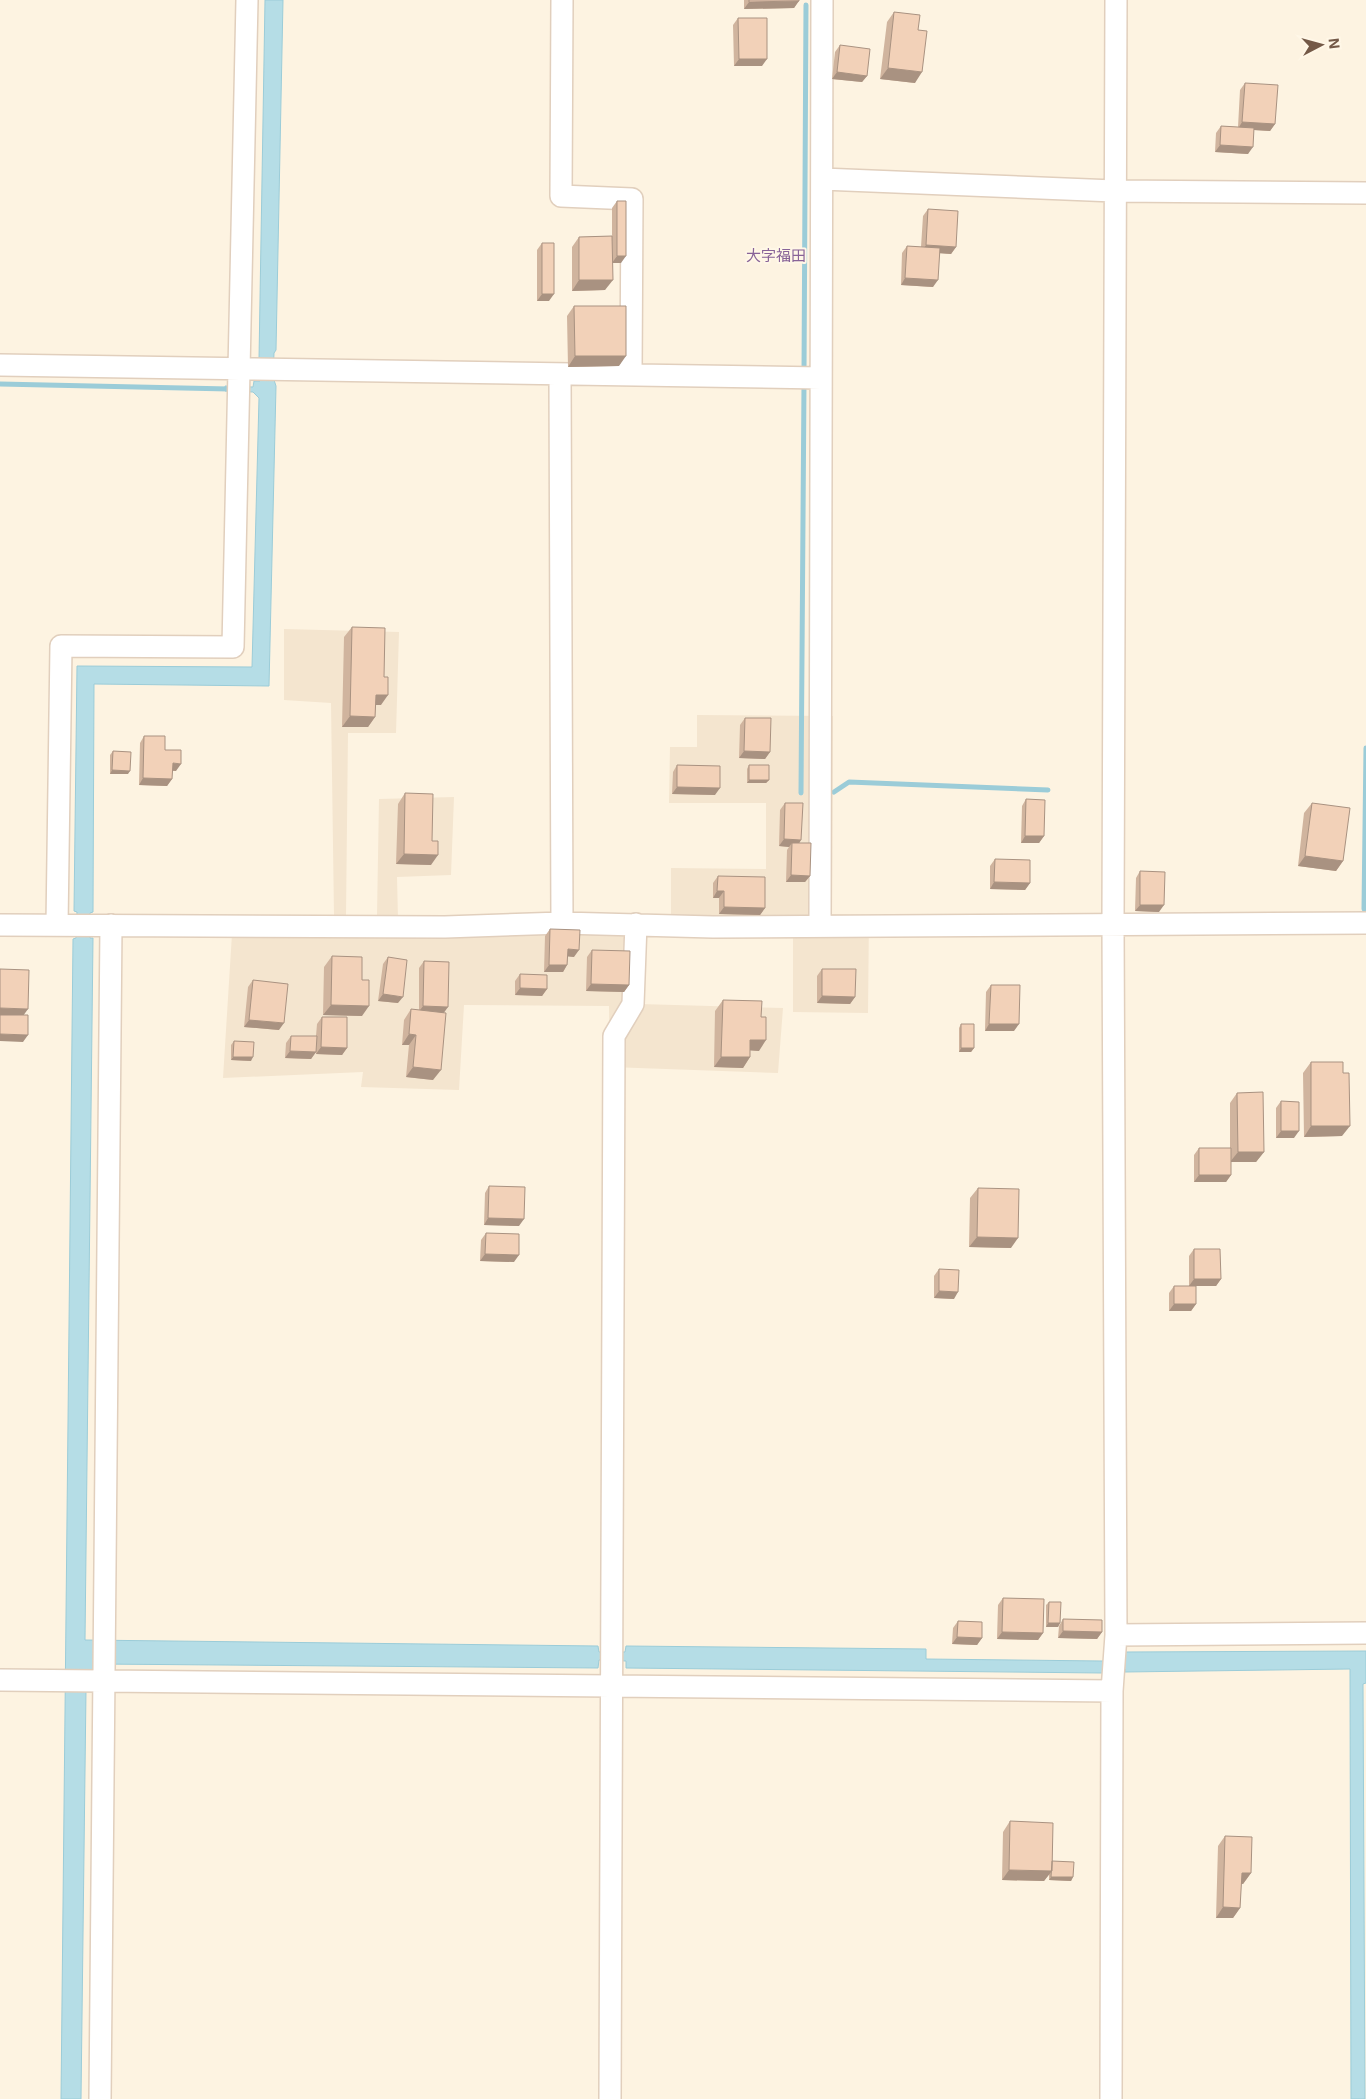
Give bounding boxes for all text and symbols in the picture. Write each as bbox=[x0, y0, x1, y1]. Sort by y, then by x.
north arrow bbox=[1296, 20, 1346, 70]
text: N bbox=[1325, 37, 1343, 50]
district label: 大字福田 bbox=[746, 246, 806, 265]

